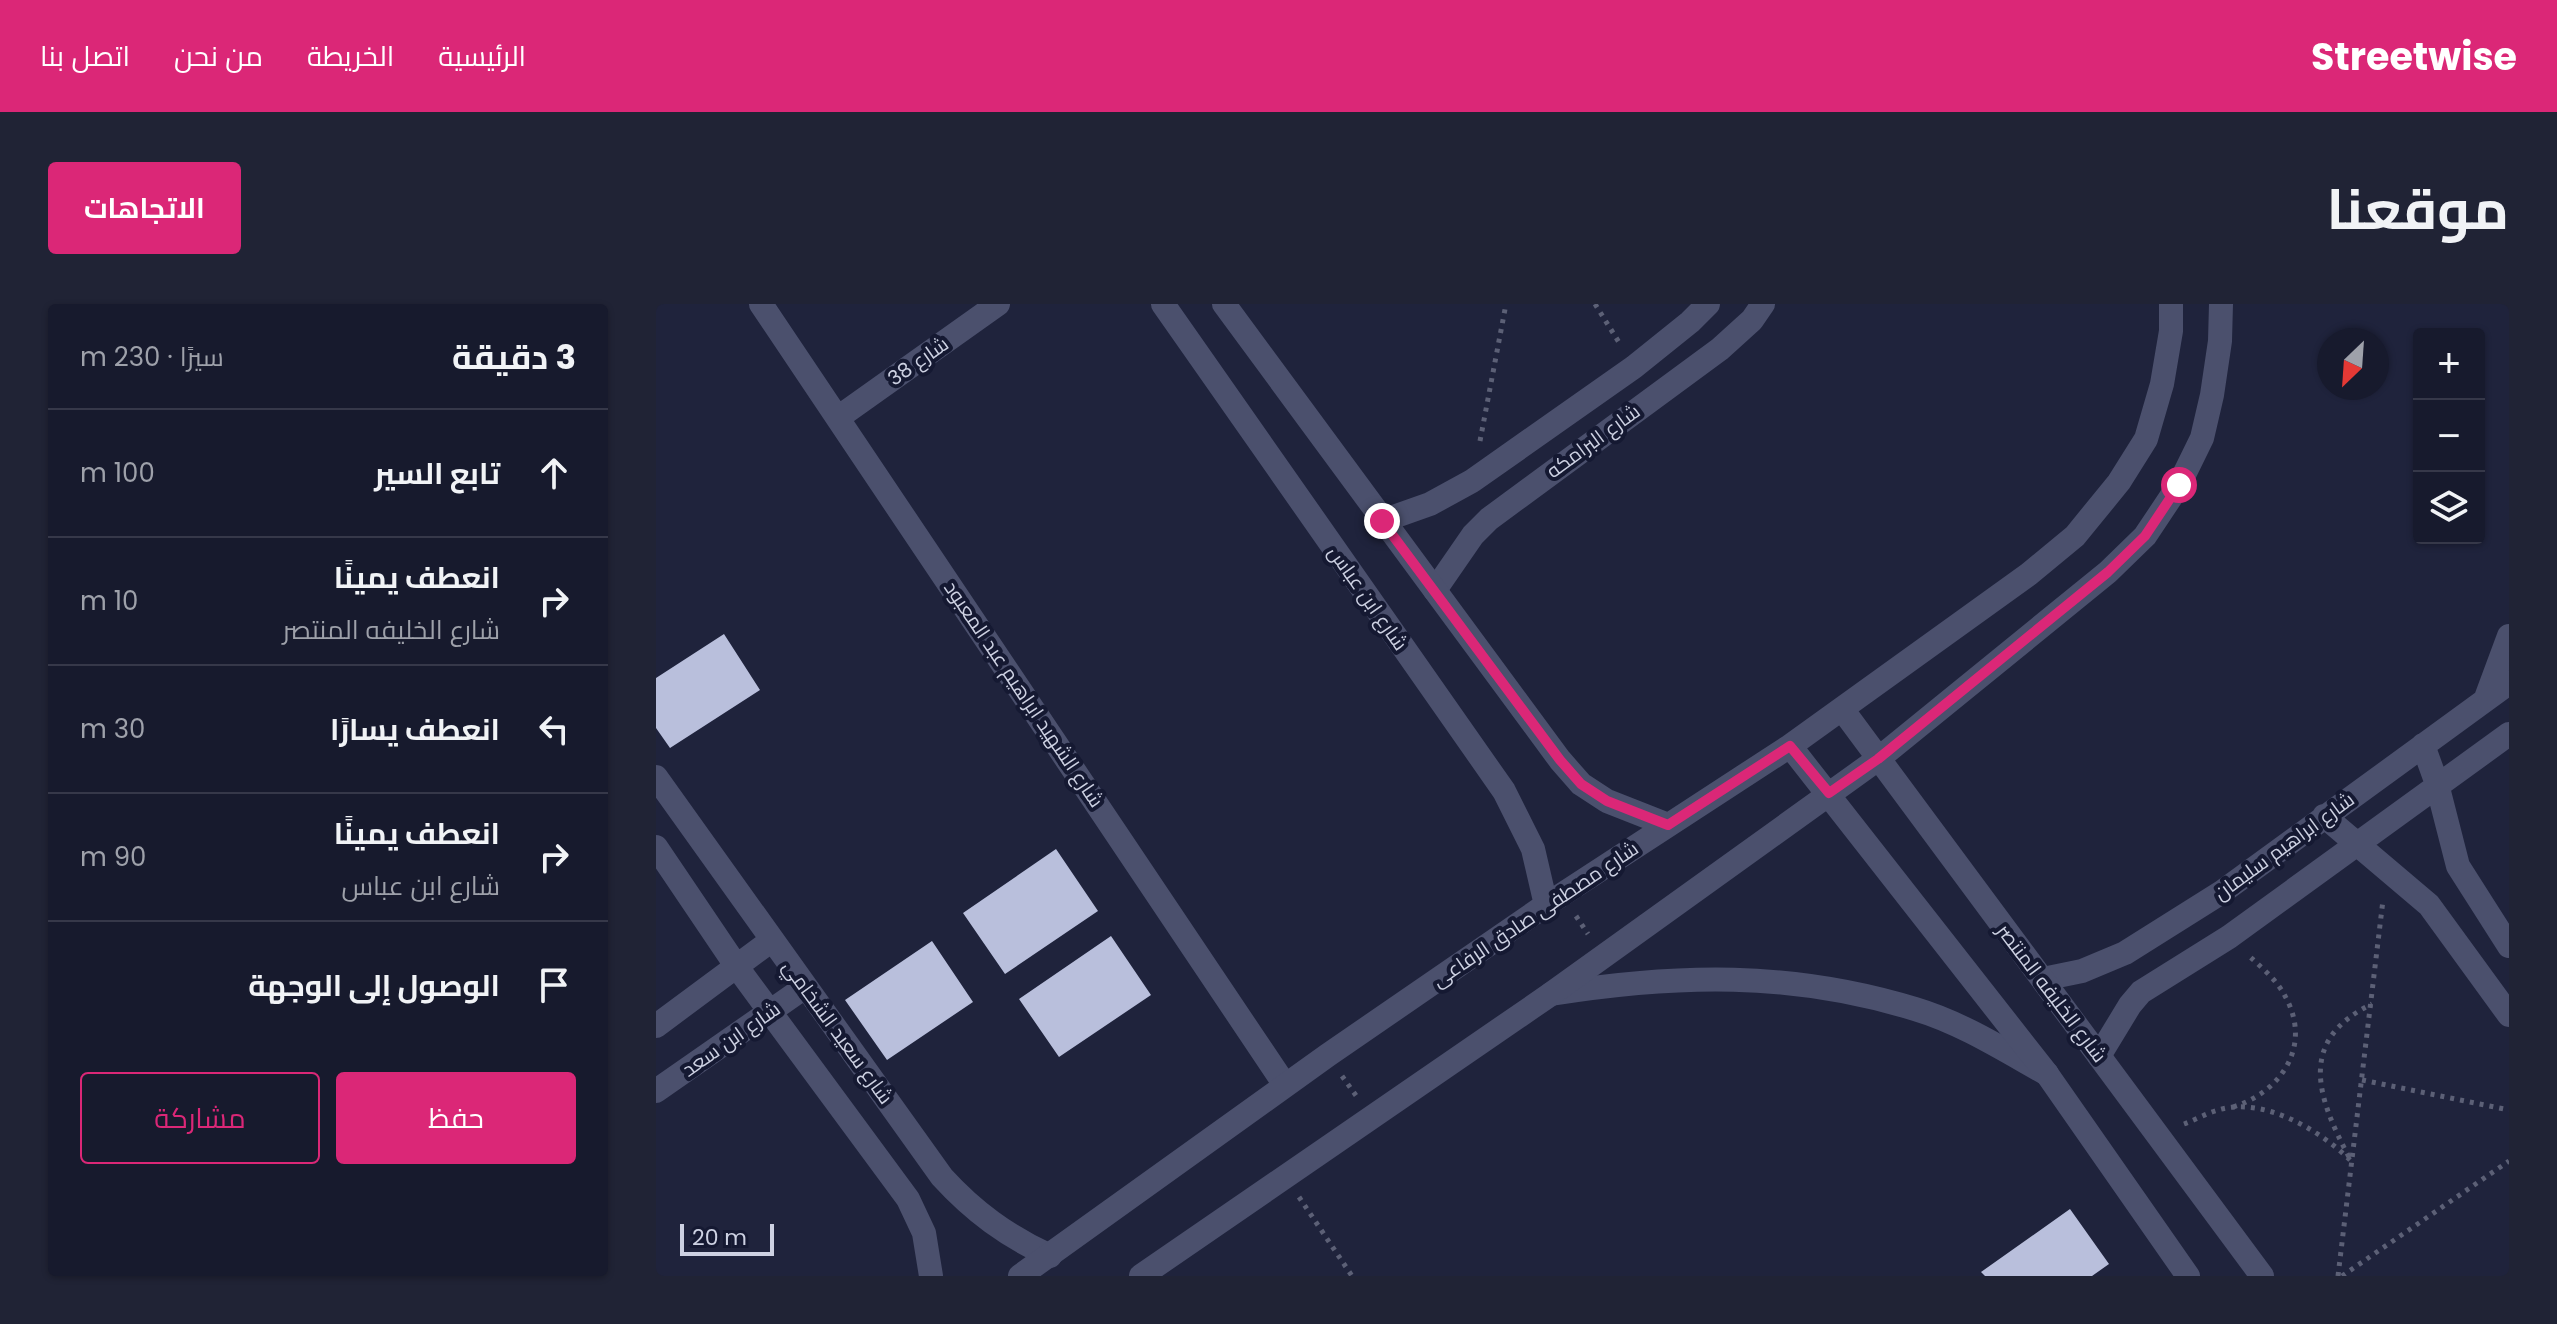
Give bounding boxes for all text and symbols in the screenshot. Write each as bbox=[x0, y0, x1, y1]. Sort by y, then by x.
text: Streetwise bbox=[2311, 30, 2517, 83]
text: اتصل بنا bbox=[40, 37, 130, 76]
text: من نحن bbox=[174, 37, 263, 76]
text: الخريطة bbox=[307, 37, 394, 76]
text: الرئيسية bbox=[438, 37, 526, 76]
button: الاتجاهات bbox=[48, 162, 241, 254]
text: موقعنا bbox=[2326, 170, 2509, 249]
north arrow bbox=[2317, 328, 2389, 400]
map controls bbox=[2413, 328, 2485, 544]
button: + bbox=[2413, 328, 2485, 400]
street label: شارع 38 bbox=[882, 330, 954, 392]
text: 3 دقيقة bbox=[452, 333, 576, 381]
text: سيرًا · 230 m bbox=[80, 339, 224, 375]
street label: شارع البرامكه bbox=[1540, 397, 1646, 485]
button: − bbox=[2413, 400, 2485, 472]
icon: ahead bbox=[532, 451, 576, 495]
text: تابع السير bbox=[374, 452, 500, 495]
text: 100 m bbox=[80, 455, 155, 491]
route start bbox=[2161, 467, 2197, 503]
button: layers bbox=[2413, 472, 2485, 544]
route end bbox=[1364, 503, 1400, 539]
street label: شارع ابن عباس bbox=[1322, 540, 1414, 656]
text: انعطف يمينًا bbox=[334, 556, 500, 599]
street label: شارع الشهيد ابراهيم عبد المعبود bbox=[938, 575, 1110, 813]
icon: right bbox=[532, 579, 576, 623]
text: 10 m bbox=[80, 583, 138, 619]
text: شارع الخليفه المنتصر bbox=[283, 612, 500, 648]
icon: left bbox=[532, 707, 576, 751]
text: انعطف يسارًا bbox=[330, 708, 500, 751]
text: 30 m bbox=[80, 711, 145, 747]
street label: شارع ابراهيم سليمان bbox=[2208, 785, 2360, 907]
text: انعطف يمينًا bbox=[334, 812, 500, 855]
street label: شارع مصطفى صادق الرفاعى bbox=[1426, 834, 1644, 994]
icon: right bbox=[532, 835, 576, 879]
text: 90 m bbox=[80, 839, 146, 875]
text: شارع ابن عباس bbox=[341, 868, 500, 904]
street label: شارع الخليفه المنتصر bbox=[1990, 917, 2114, 1068]
street label: شارع سعيد الشخامي bbox=[775, 954, 900, 1111]
icon: arrive bbox=[532, 963, 576, 1007]
text: الوصول إلى الوجهة bbox=[248, 964, 500, 1007]
street label: شارع ابن سعد bbox=[676, 995, 786, 1083]
button: مشاركة bbox=[80, 1072, 320, 1164]
button: حفظ bbox=[336, 1072, 576, 1164]
scale bar bbox=[680, 1220, 774, 1256]
text: 20 m bbox=[692, 1222, 747, 1253]

